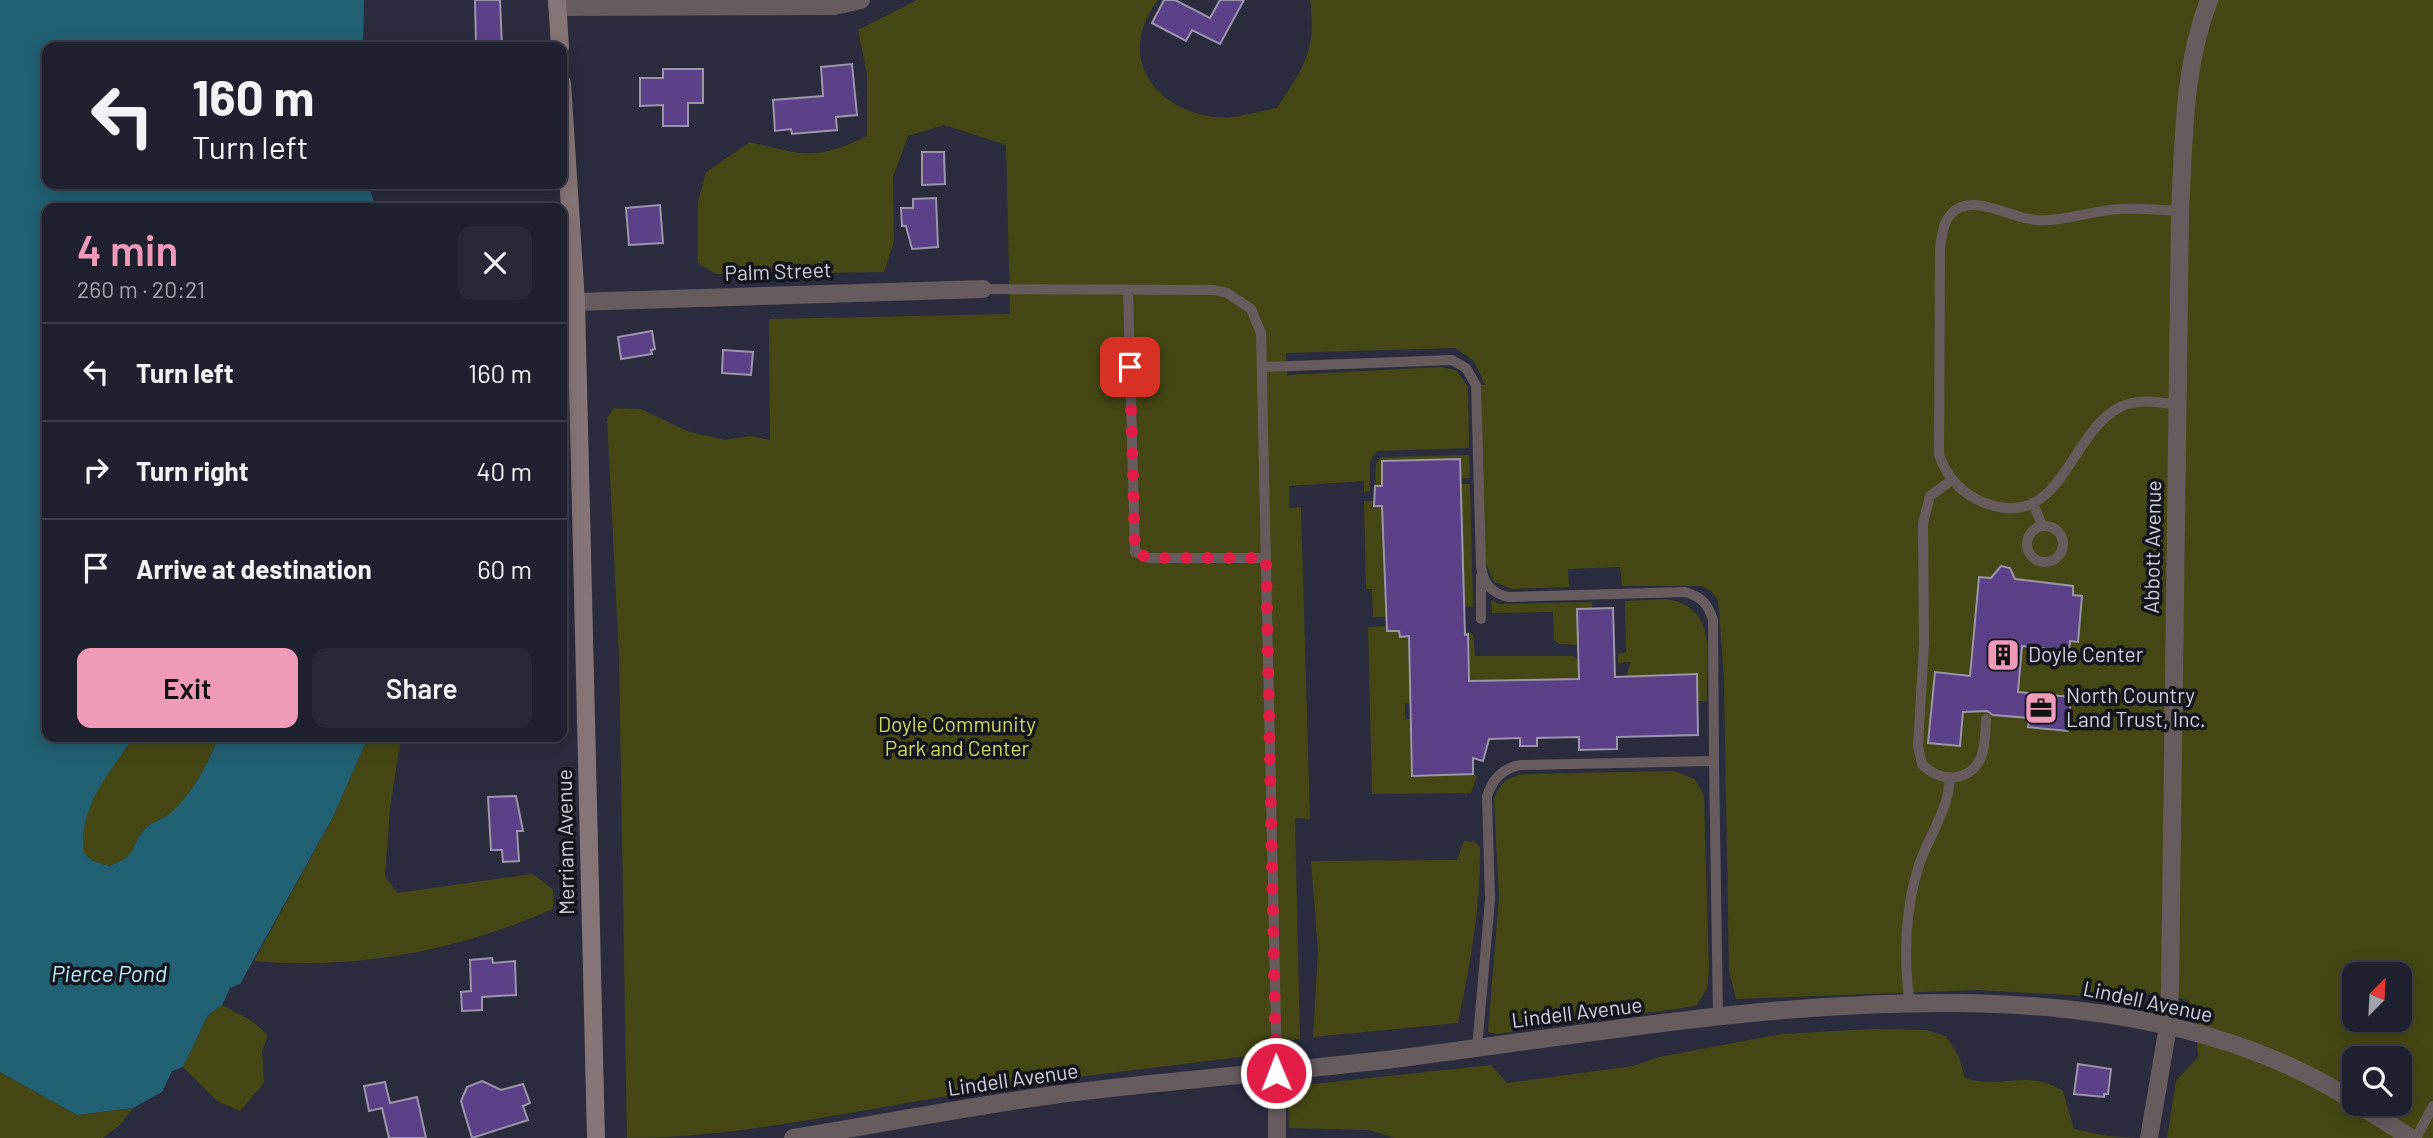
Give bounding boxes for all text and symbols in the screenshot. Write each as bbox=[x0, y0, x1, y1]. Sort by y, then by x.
text: 160 m bbox=[192, 67, 314, 126]
icon: left bbox=[77, 70, 168, 161]
text: Turn left bbox=[192, 127, 309, 165]
text: 4 min bbox=[77, 224, 178, 274]
button: close bbox=[458, 226, 532, 300]
street label: Palm Street bbox=[724, 256, 832, 285]
text: 260 m · 20:21 bbox=[77, 275, 205, 303]
pin bbox=[1100, 337, 1160, 397]
icon: arrive bbox=[1111, 348, 1149, 386]
icon: left bbox=[77, 353, 115, 391]
text: Turn left bbox=[136, 357, 234, 388]
text: 160 m bbox=[468, 357, 532, 388]
icon: right bbox=[77, 451, 115, 489]
text: Turn right bbox=[136, 455, 249, 486]
text: 40 m bbox=[476, 455, 532, 486]
street label: Abbott Avenue bbox=[2138, 480, 2165, 614]
icon: arrive bbox=[77, 549, 115, 587]
text: Arrive at destination bbox=[136, 553, 372, 584]
text: 60 m bbox=[477, 553, 532, 584]
building icon: Doyle Center bbox=[1984, 636, 2022, 674]
place label: Doyle Center bbox=[2028, 641, 2144, 666]
button: Exit bbox=[77, 648, 298, 728]
button: Share bbox=[312, 648, 532, 728]
place label: North Country Land Trust, Inc. bbox=[2066, 682, 2206, 731]
office icon: North Country Land Trust, Inc. bbox=[2022, 689, 2060, 727]
park label: Doyle Community Park and Center bbox=[878, 711, 1036, 760]
street label: Merriam Avenue bbox=[551, 769, 578, 915]
water label: Pierce Pond bbox=[51, 959, 167, 987]
north arrow bbox=[2342, 962, 2412, 1032]
map controls bbox=[2342, 962, 2412, 1116]
street label: Lindell Avenue bbox=[2081, 975, 2215, 1026]
street label: Lindell Avenue bbox=[1510, 991, 1644, 1032]
position arrow bbox=[1239, 1036, 1313, 1110]
button: search bbox=[2342, 1046, 2412, 1116]
street label: Lindell Avenue bbox=[946, 1057, 1080, 1100]

